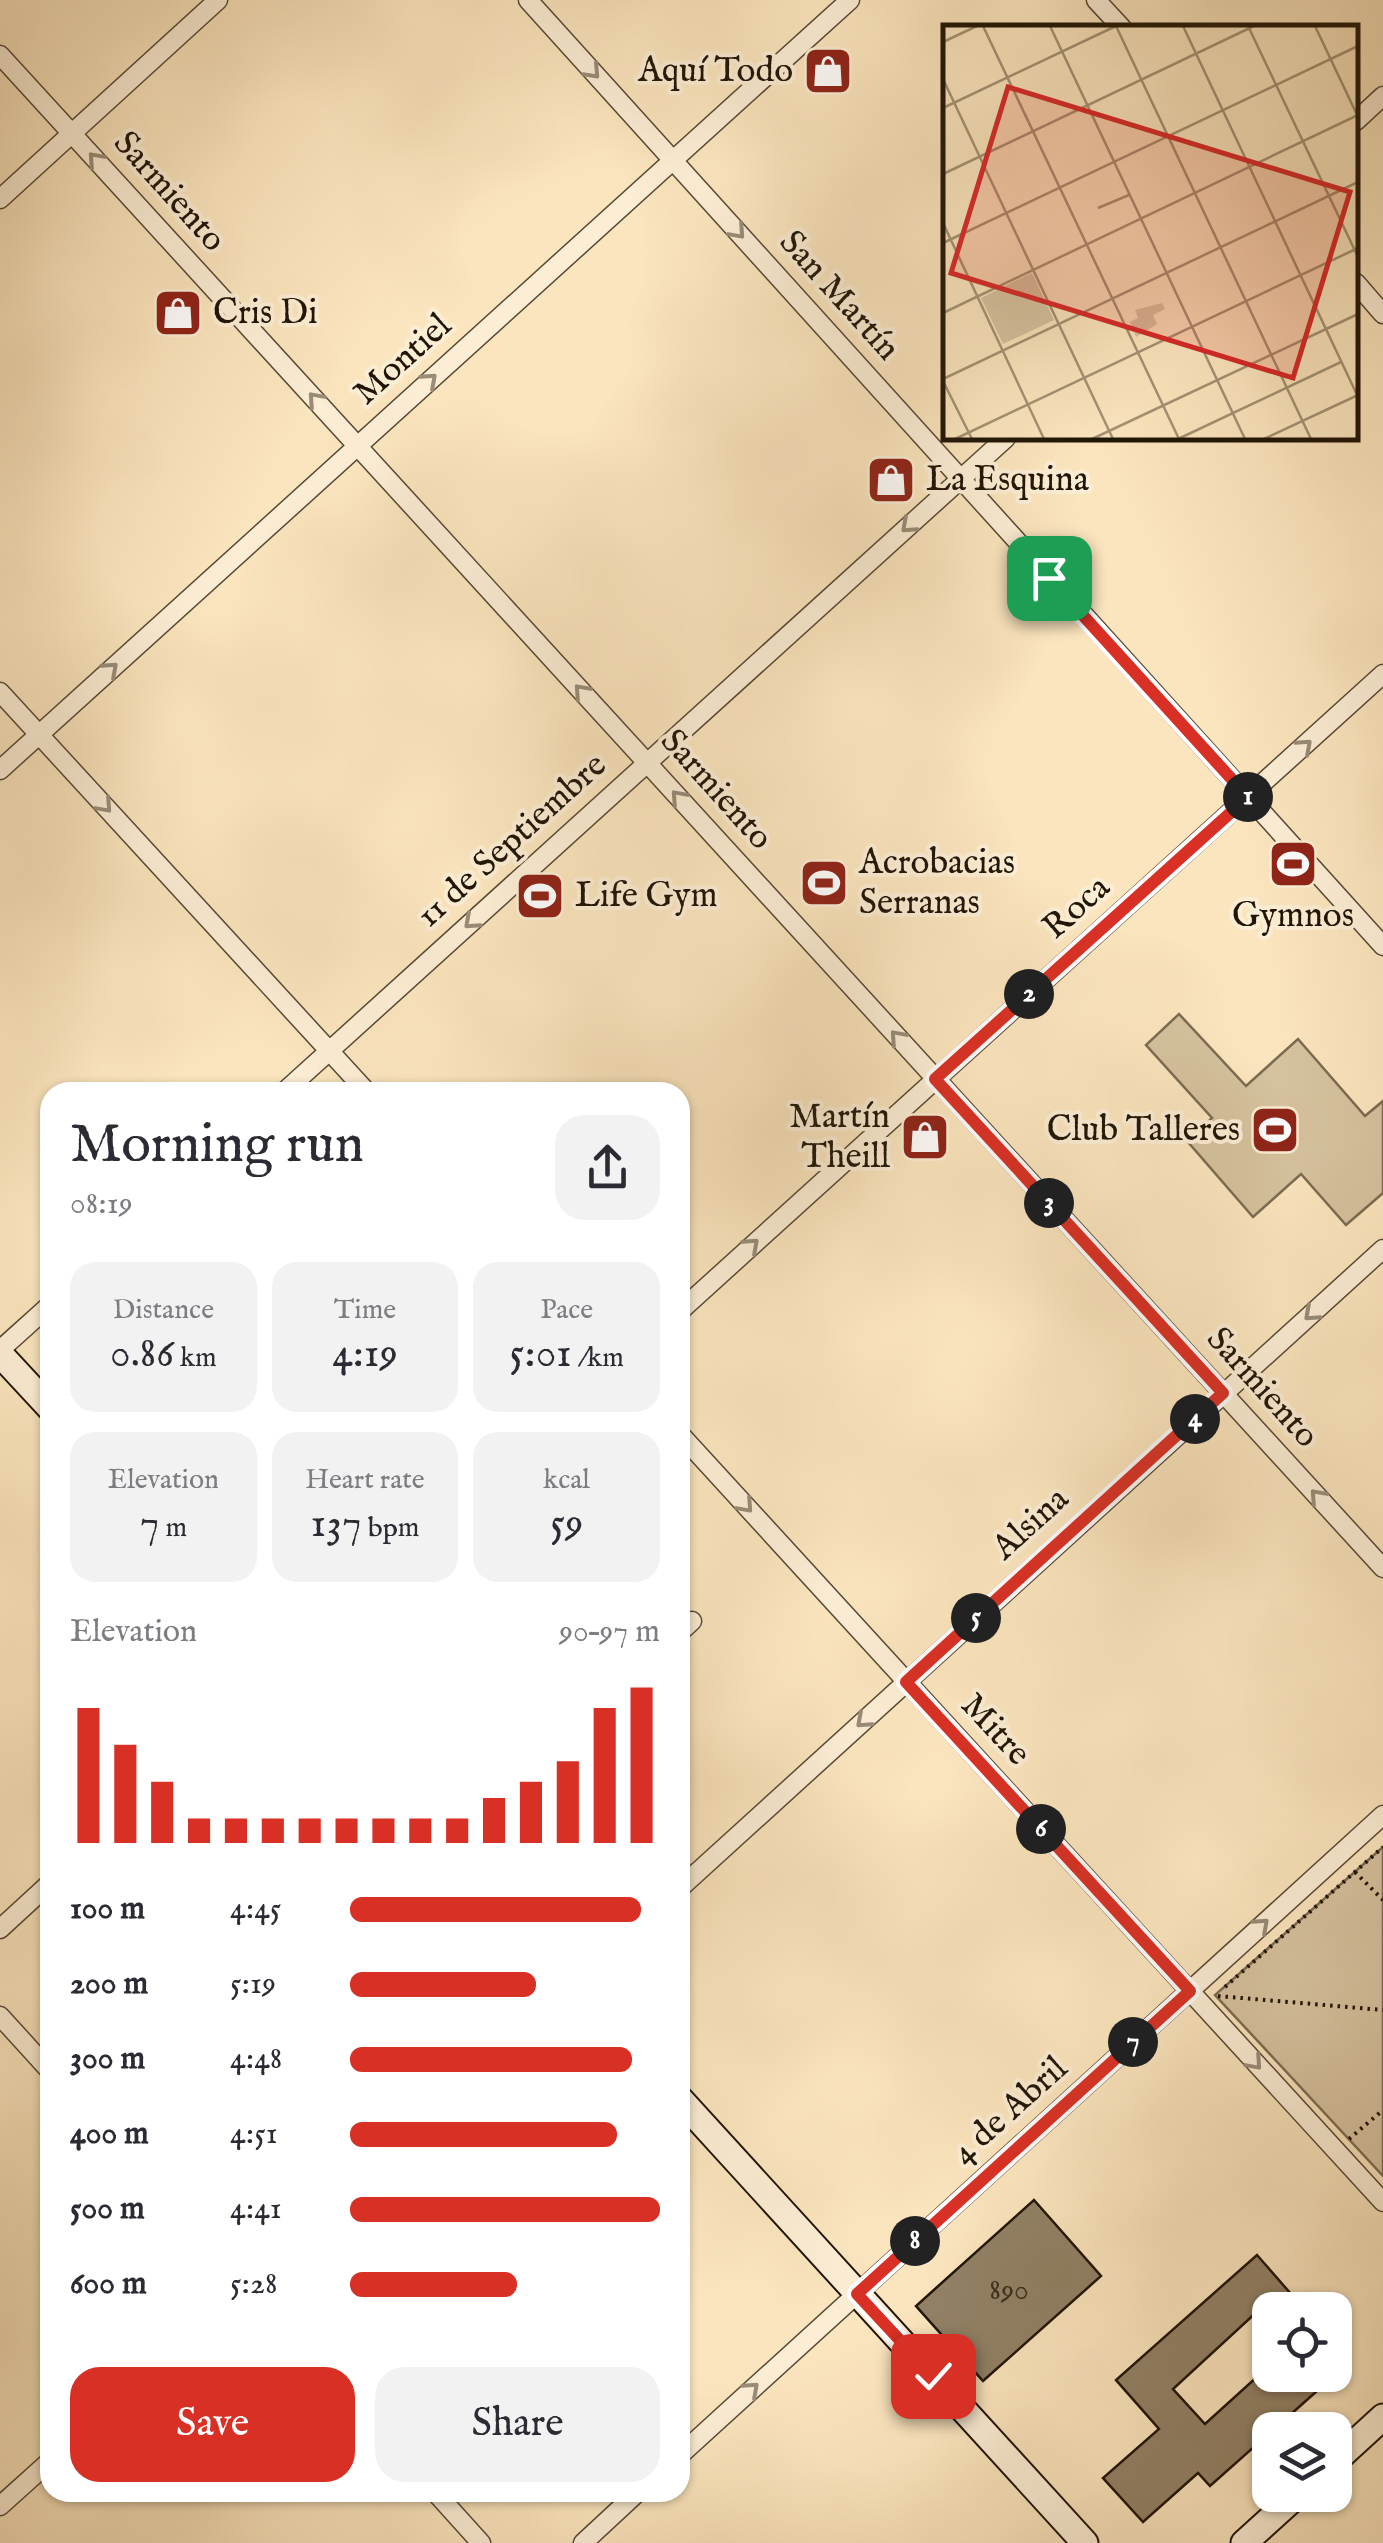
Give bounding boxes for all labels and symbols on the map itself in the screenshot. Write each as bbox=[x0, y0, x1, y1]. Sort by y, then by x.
inset map bbox=[943, 25, 1358, 440]
shop icon: Aquí Todo bbox=[802, 45, 854, 97]
place label: Aquí Todo bbox=[637, 49, 793, 94]
one-way arrow bbox=[582, 60, 600, 79]
street label: Sarmiento bbox=[103, 122, 235, 262]
one-way arrow bbox=[89, 152, 107, 171]
one-way arrow bbox=[727, 220, 745, 239]
street label: San Martín bbox=[769, 221, 909, 371]
shop icon: Cris Di bbox=[152, 287, 204, 339]
place label: Cris Di bbox=[213, 291, 318, 336]
street label: Montiel bbox=[345, 304, 462, 416]
one-way arrow bbox=[418, 374, 437, 392]
one-way arrow bbox=[308, 392, 326, 411]
shop icon: La Esquina bbox=[865, 454, 917, 506]
place label: La Esquina bbox=[926, 458, 1090, 503]
one-way arrow bbox=[901, 515, 920, 533]
pin bbox=[1007, 536, 1092, 621]
one-way arrow bbox=[99, 663, 118, 681]
one-way arrow bbox=[575, 684, 593, 703]
street label: Sarmiento bbox=[650, 720, 782, 860]
one-way arrow bbox=[1293, 739, 1312, 757]
street label: 11 de Septiembre bbox=[407, 744, 617, 938]
pin: 1 bbox=[1223, 772, 1273, 822]
one-way arrow bbox=[672, 790, 690, 809]
one-way arrow bbox=[93, 794, 111, 813]
sports icon: Gymnos bbox=[1267, 838, 1319, 890]
place label: Acrobacias Serranas bbox=[858, 841, 1015, 926]
sports icon: Acrobacias Serranas bbox=[798, 857, 850, 909]
street label: Roca bbox=[1034, 865, 1121, 950]
sports icon: Life Gym bbox=[514, 870, 566, 922]
place label: Life Gym bbox=[575, 874, 718, 919]
place label: Gymnos bbox=[1232, 894, 1354, 939]
one-way arrow bbox=[464, 911, 483, 929]
pin: 2 bbox=[1004, 969, 1054, 1019]
one-way arrow bbox=[891, 1030, 909, 1049]
place label: Martín Theill bbox=[789, 1095, 890, 1180]
sports icon: Club Talleres bbox=[1249, 1104, 1301, 1156]
place label: Club Talleres bbox=[1047, 1108, 1240, 1153]
shop icon: Martín Theill bbox=[899, 1111, 951, 1163]
pin: 3 bbox=[1024, 1178, 1074, 1228]
one-way arrow bbox=[740, 1239, 759, 1257]
one-way arrow bbox=[1304, 1303, 1323, 1321]
street label: Sarmiento bbox=[1196, 1318, 1328, 1458]
pin: 4 bbox=[1170, 1394, 1220, 1444]
street label: Alsina bbox=[982, 1477, 1080, 1571]
one-way arrow bbox=[1311, 1489, 1329, 1508]
one-way arrow bbox=[734, 1494, 752, 1513]
pin: 5 bbox=[951, 1593, 1001, 1643]
street label: Mitre bbox=[950, 1684, 1040, 1776]
one-way arrow bbox=[856, 1709, 875, 1727]
pin: 6 bbox=[1016, 1804, 1066, 1854]
one-way arrow bbox=[1250, 1919, 1269, 1937]
pin: 7 bbox=[1108, 2017, 1158, 2067]
street label: 4 de Abril bbox=[942, 2047, 1078, 2175]
one-way arrow bbox=[1244, 2051, 1262, 2070]
pin: 8 bbox=[890, 2216, 940, 2266]
house number: 890 bbox=[989, 2272, 1029, 2310]
pin bbox=[891, 2334, 976, 2419]
one-way arrow bbox=[740, 2383, 759, 2401]

